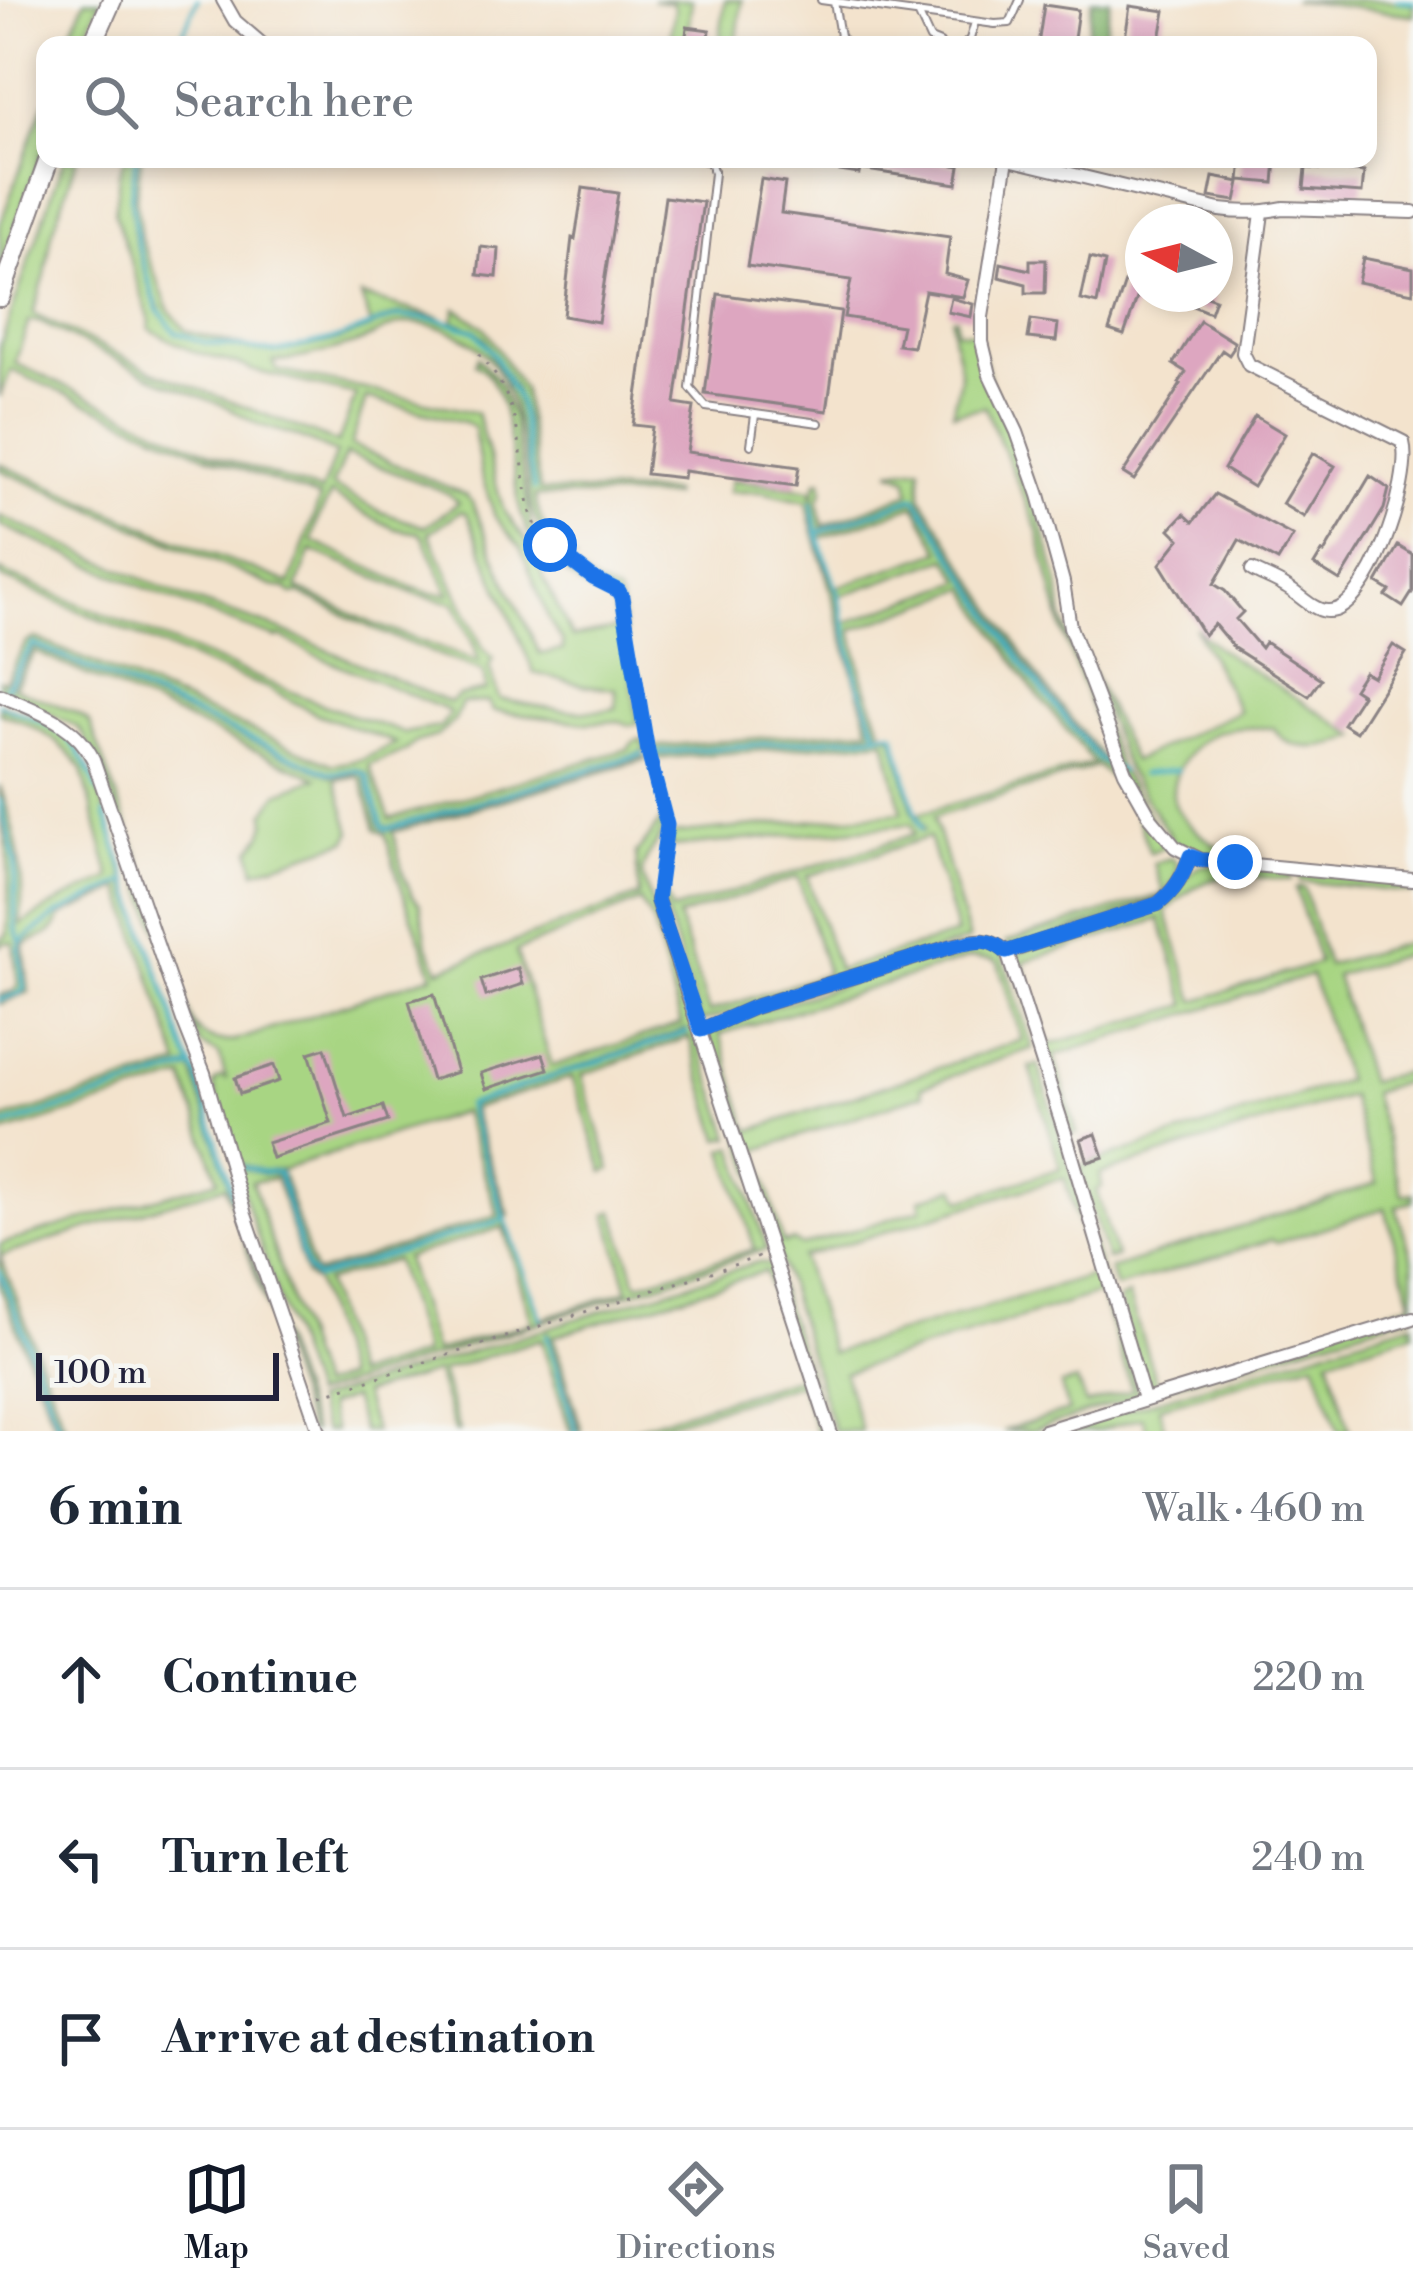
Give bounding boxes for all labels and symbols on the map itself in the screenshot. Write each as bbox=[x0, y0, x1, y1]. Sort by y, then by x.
north arrow bbox=[1125, 204, 1233, 312]
route start bbox=[523, 518, 577, 572]
route end bbox=[1208, 835, 1262, 889]
scale bar bbox=[36, 1347, 279, 1400]

